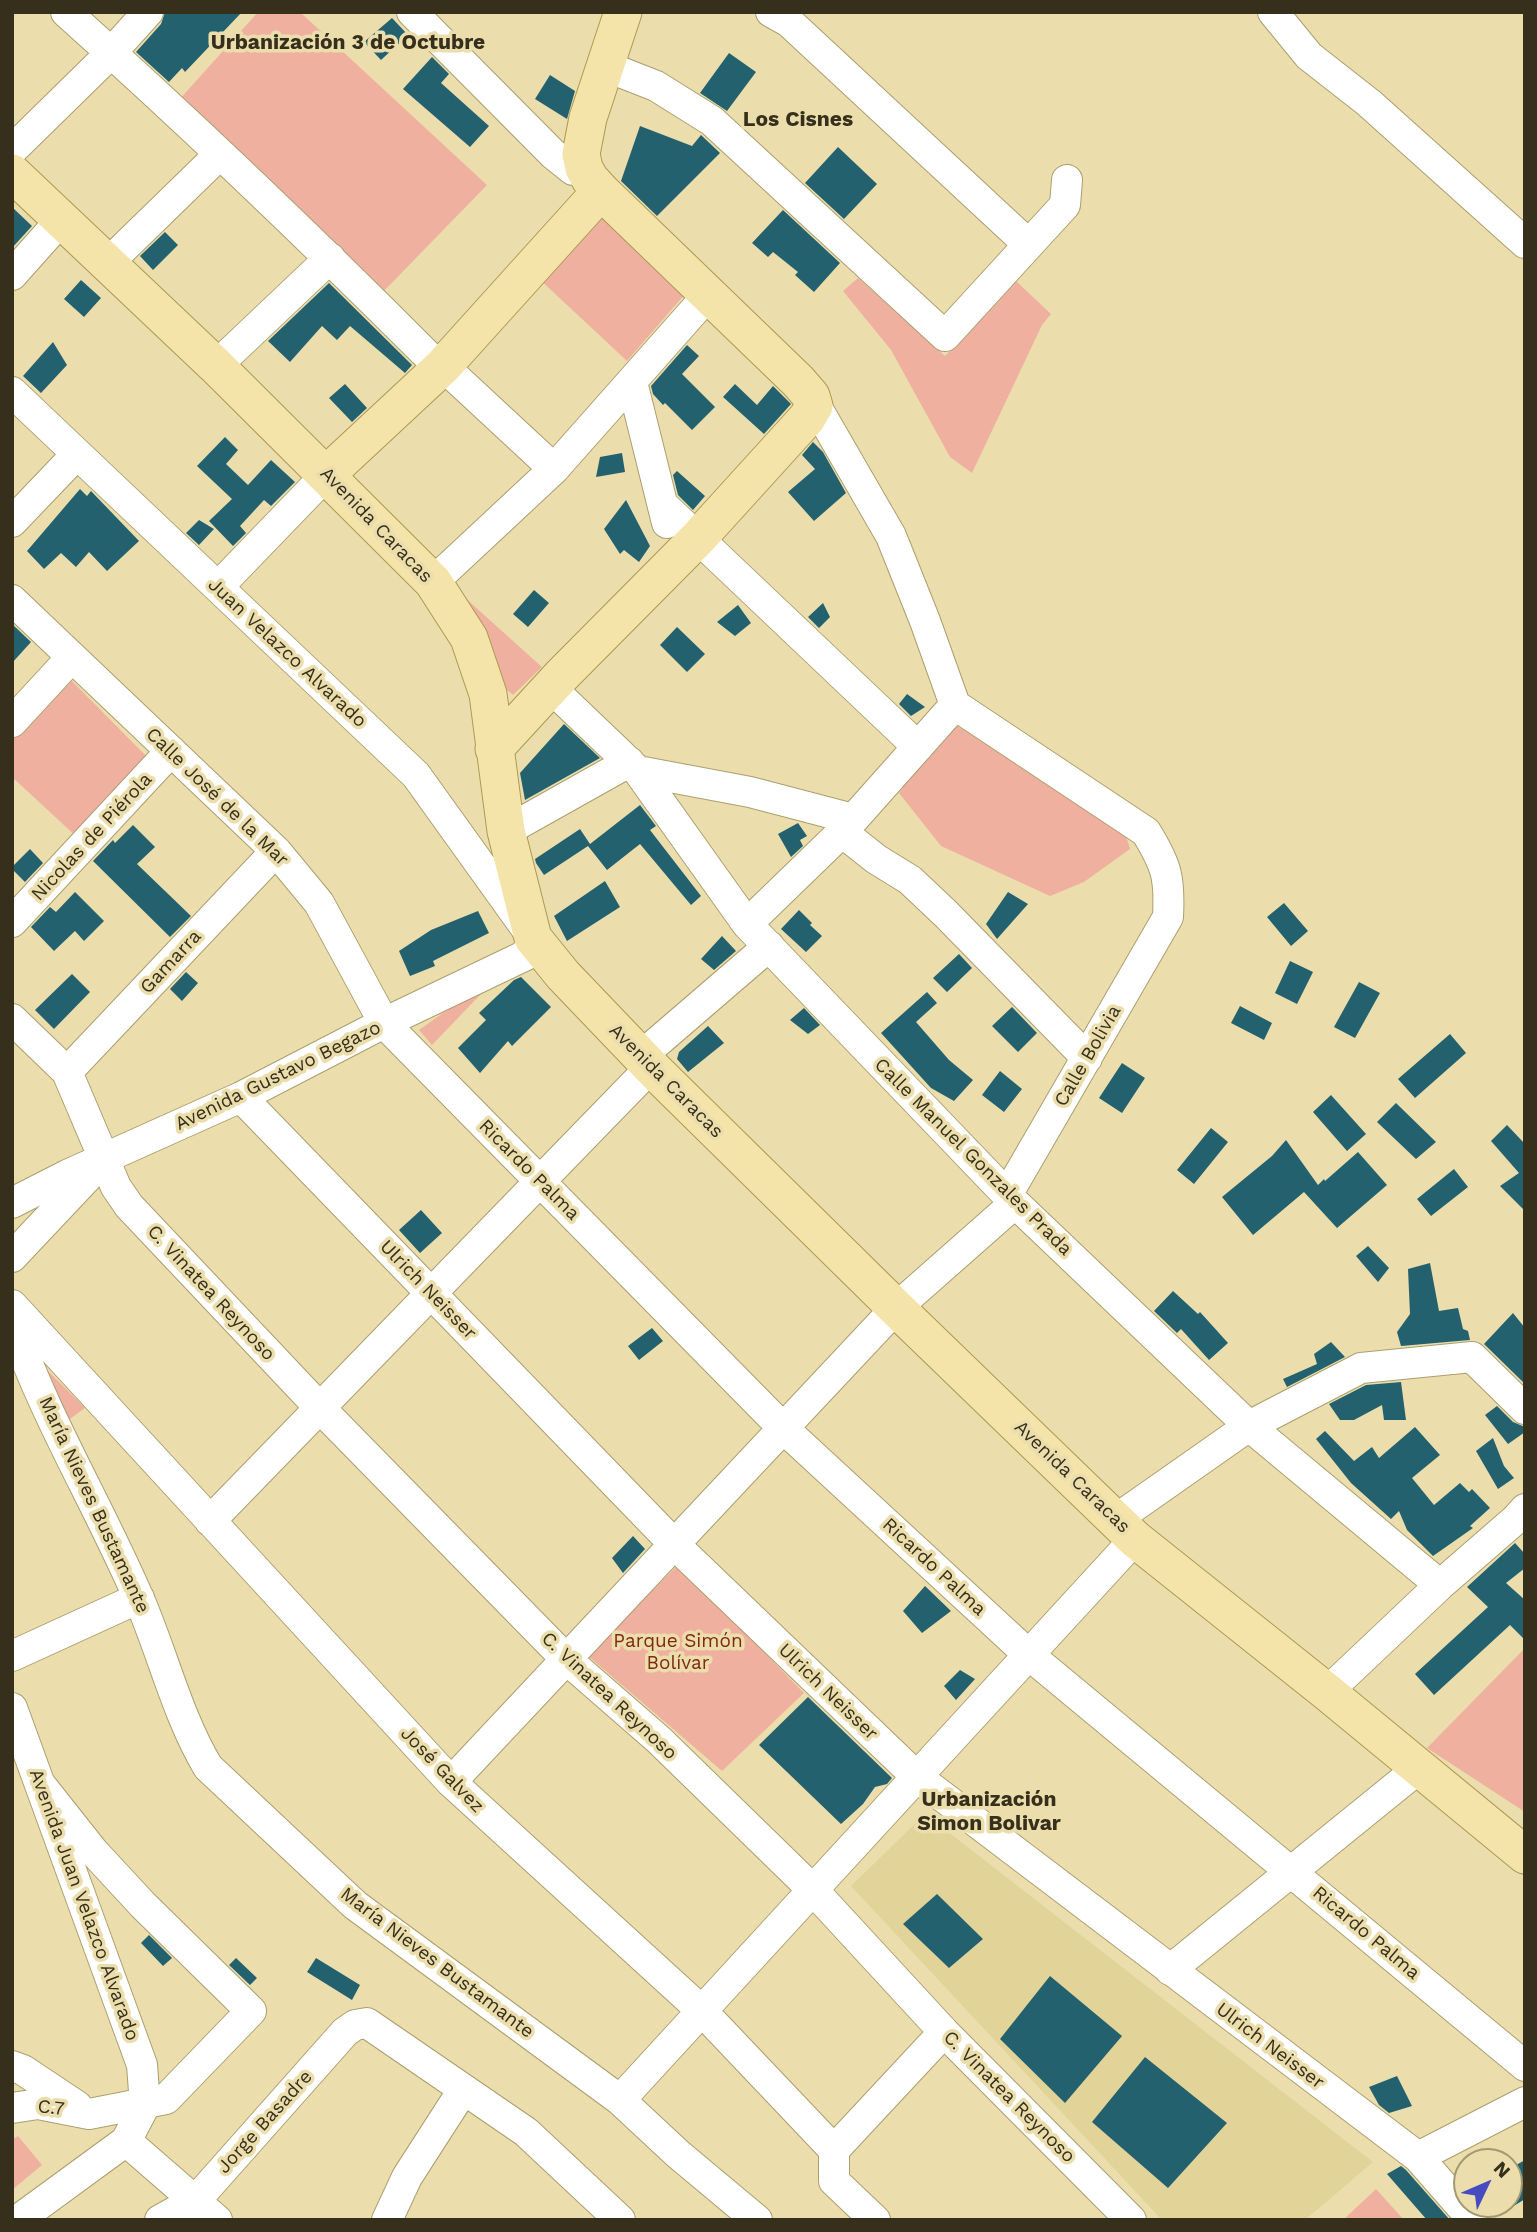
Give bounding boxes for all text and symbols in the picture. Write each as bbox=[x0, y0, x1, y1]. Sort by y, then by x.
district label: Urbanización 3 de Octubre bbox=[211, 30, 485, 56]
district label: Los Cisnes bbox=[743, 107, 853, 133]
street label: Avenida Caracas bbox=[315, 462, 437, 588]
street label: Juan Velazco Alvarado bbox=[203, 573, 371, 733]
street label: Calle José de la Mar bbox=[141, 723, 293, 871]
street label: Nicolas de Piérola bbox=[27, 768, 157, 906]
street label: Gamarra bbox=[136, 925, 206, 999]
street label: Calle Bolivia bbox=[1050, 1001, 1126, 1111]
street label: Avenida Gustavo Begazo bbox=[171, 1016, 385, 1136]
street label: Avenida Caracas bbox=[604, 1019, 728, 1143]
street label: Calle Manuel Gonzales Prada bbox=[869, 1053, 1077, 1261]
street label: Ricardo Palma bbox=[474, 1115, 584, 1225]
street label: C. Vinatea Reynoso bbox=[142, 1220, 280, 1366]
street label: Ulrich Neisser bbox=[375, 1236, 481, 1344]
street label: María Nieves Bustamante bbox=[34, 1393, 154, 1617]
street label: Avenida Caracas bbox=[1009, 1416, 1135, 1538]
street label: Ricardo Palma bbox=[877, 1513, 991, 1621]
street label: C. Vinatea Reynoso bbox=[536, 1627, 682, 1765]
park label: Parque Simón Bolívar bbox=[613, 1630, 743, 1674]
street label: Ulrich Neisser bbox=[774, 1639, 882, 1745]
street label: José Galvez bbox=[395, 1722, 489, 1818]
street label: Avenida Juan Velazco Alvarado bbox=[24, 1766, 144, 2044]
district label: Urbanización Simon Bolivar bbox=[917, 1787, 1061, 1837]
street label: Ricardo Palma bbox=[1308, 1881, 1424, 1985]
street label: María Nieves Bustamante bbox=[336, 1883, 538, 2043]
street label: Ulrich Neisser bbox=[1211, 1998, 1329, 2094]
street label: C. Vinatea Reynoso bbox=[938, 2026, 1080, 2168]
street label: Jorge Basadre bbox=[213, 2066, 317, 2178]
street label: C.7 bbox=[36, 2095, 66, 2121]
north arrow bbox=[1453, 2148, 1523, 2218]
text: N bbox=[1489, 2156, 1515, 2183]

